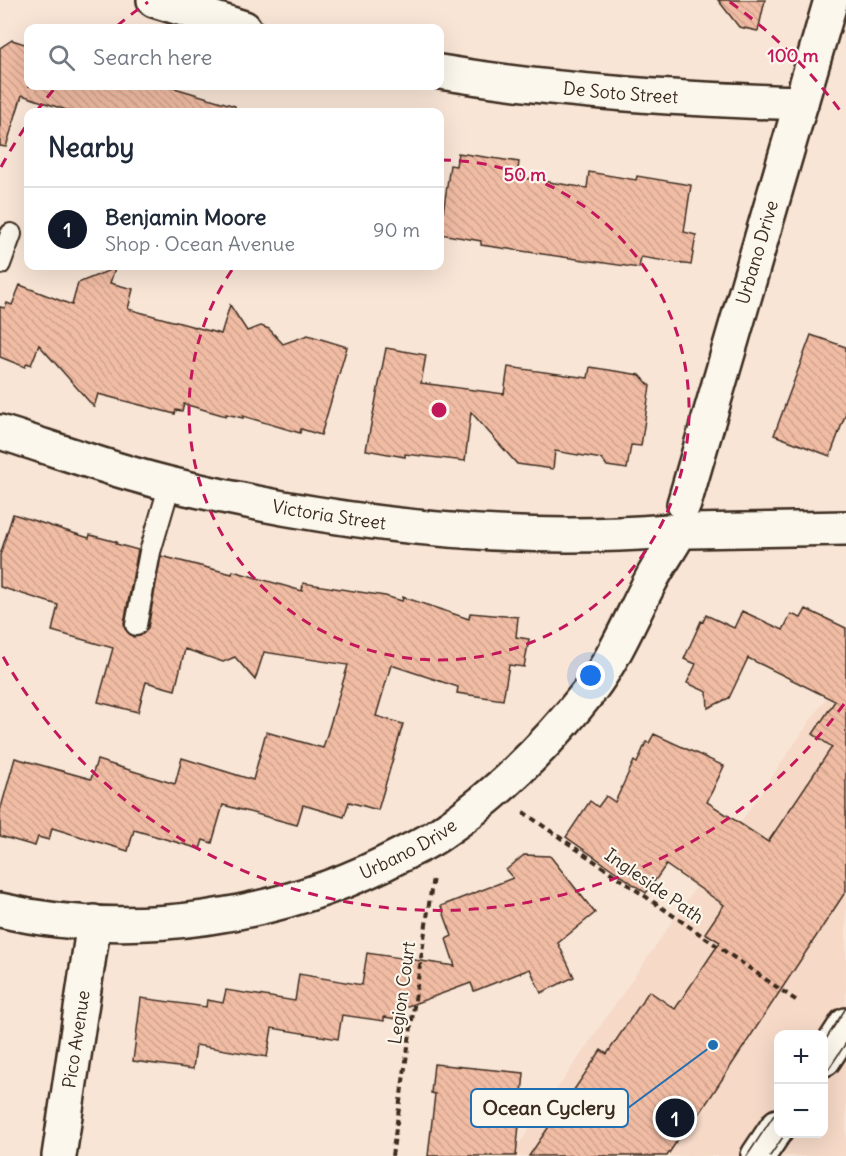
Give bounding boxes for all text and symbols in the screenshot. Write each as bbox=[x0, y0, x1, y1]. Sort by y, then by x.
search box bbox=[24, 24, 444, 90]
icon: search bbox=[45, 41, 78, 74]
text: Search here bbox=[93, 43, 212, 71]
text: 100 m bbox=[768, 44, 819, 67]
street label: De Soto Street bbox=[562, 76, 679, 108]
text: Nearby bbox=[48, 131, 134, 164]
text: 50 m bbox=[504, 163, 546, 186]
street label: Urbano Drive bbox=[731, 198, 783, 307]
text: Benjamin Moore bbox=[105, 203, 266, 231]
text: 1 bbox=[64, 217, 71, 242]
text: 90 m bbox=[373, 217, 420, 242]
text: Shop · Ocean Avenue bbox=[105, 231, 295, 256]
centre of rings bbox=[429, 400, 449, 420]
street label: Victoria Street bbox=[270, 494, 387, 534]
your location bbox=[576, 661, 605, 690]
street label: Urbano Drive bbox=[356, 814, 461, 884]
street label: Ingleside Path bbox=[600, 843, 708, 928]
street label: Legion Court bbox=[383, 940, 420, 1046]
street label: Pico Avenue bbox=[57, 989, 95, 1090]
map controls bbox=[774, 1030, 828, 1138]
button: + bbox=[774, 1030, 828, 1084]
button: − bbox=[774, 1084, 828, 1138]
callout: Ocean Cyclery bbox=[471, 1089, 628, 1127]
text: Ocean Cyclery bbox=[482, 1095, 616, 1120]
pin: 1 bbox=[656, 1096, 694, 1140]

